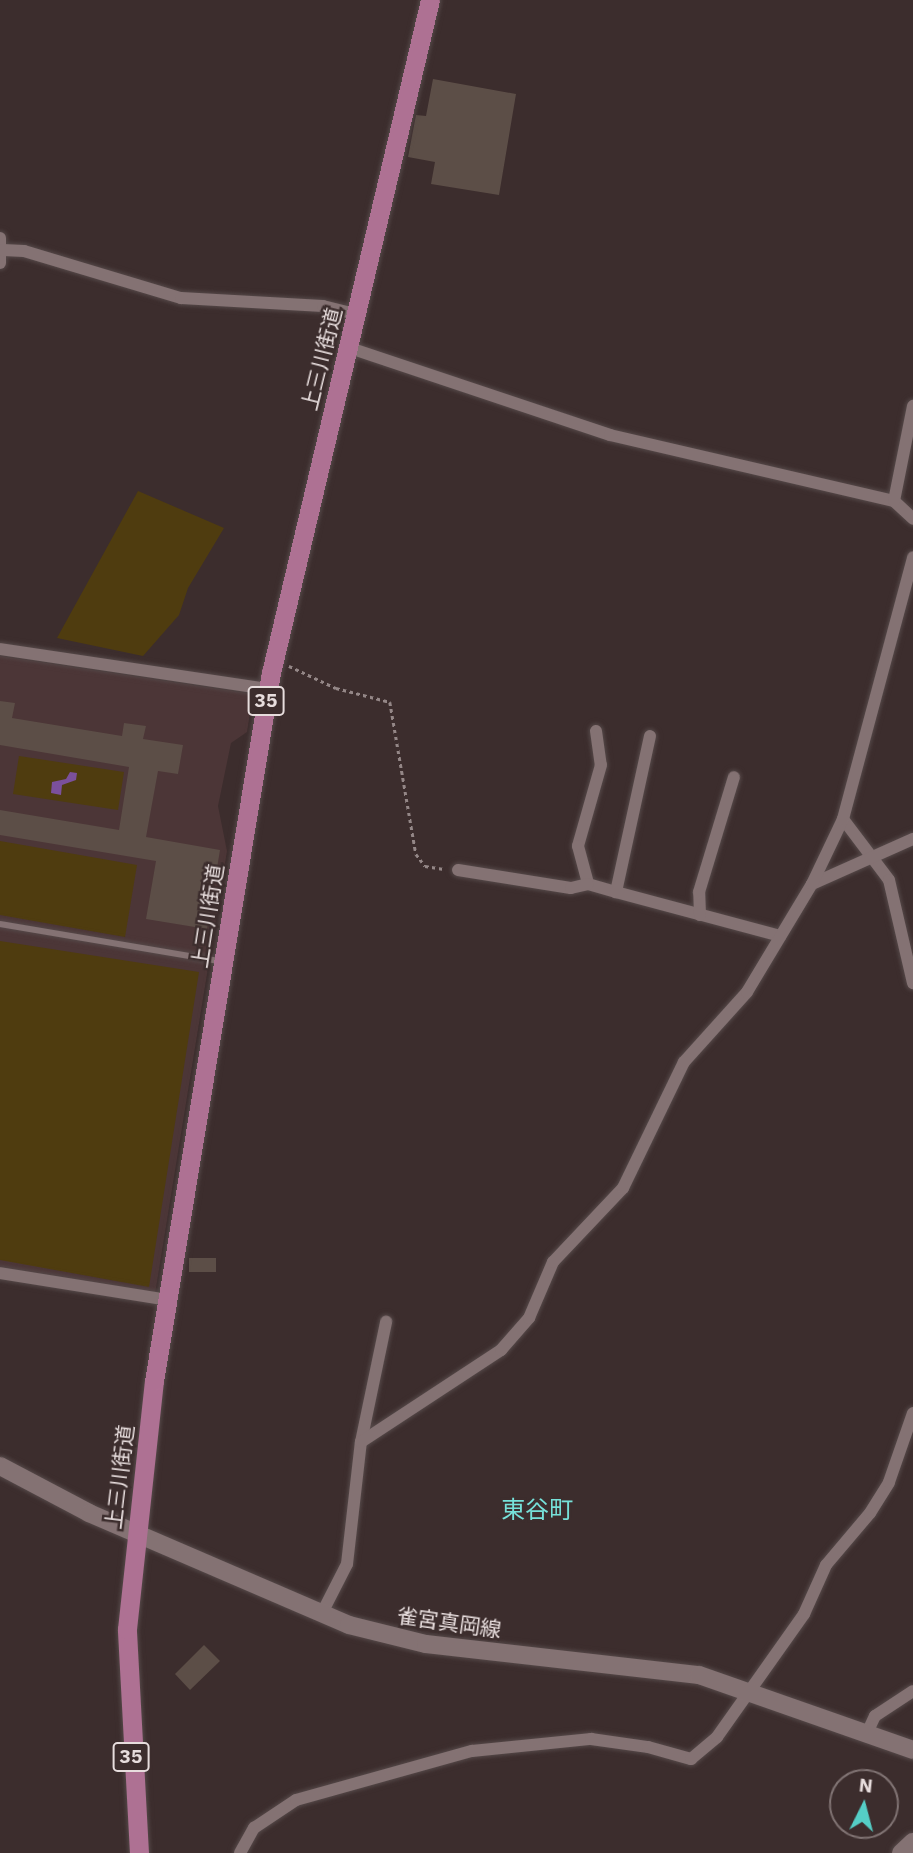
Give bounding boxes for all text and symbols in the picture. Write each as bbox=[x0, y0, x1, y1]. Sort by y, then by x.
street label: 上三川街道 bbox=[296, 305, 346, 413]
road number: 35 bbox=[247, 686, 285, 716]
street label: 上三川街道 bbox=[186, 862, 228, 970]
street label: 上三川街道 bbox=[100, 1423, 138, 1531]
district label: 東谷町 bbox=[501, 1496, 573, 1524]
street label: 雀宮真岡線 bbox=[395, 1602, 503, 1642]
road number: 35 bbox=[112, 1742, 150, 1772]
north arrow bbox=[829, 1769, 899, 1839]
text: N bbox=[858, 1772, 874, 1798]

